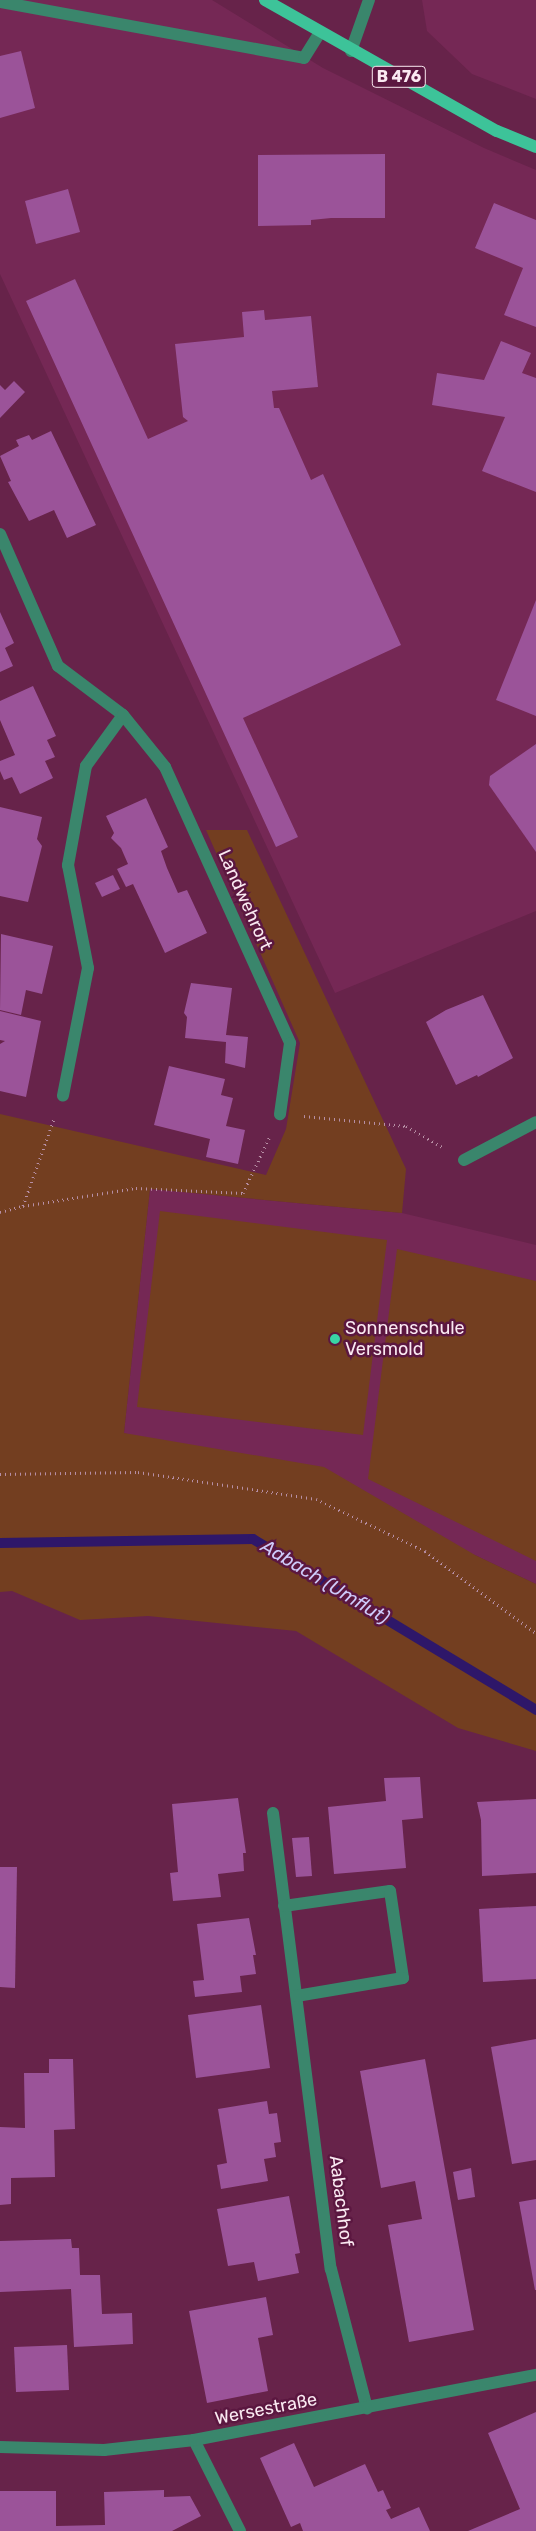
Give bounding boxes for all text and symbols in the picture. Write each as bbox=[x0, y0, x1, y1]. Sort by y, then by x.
road number: B 476 bbox=[372, 64, 426, 90]
street label: Landwehrort bbox=[213, 846, 277, 954]
place label: Sonnenschule Versmold bbox=[345, 1318, 465, 1360]
marker: Sonnenschule Versmold bbox=[329, 1333, 341, 1345]
water label: Aabach (Umflut) bbox=[257, 1535, 393, 1629]
street label: Aabachhof bbox=[325, 2154, 357, 2248]
street label: Wersestraße bbox=[213, 2389, 319, 2429]

